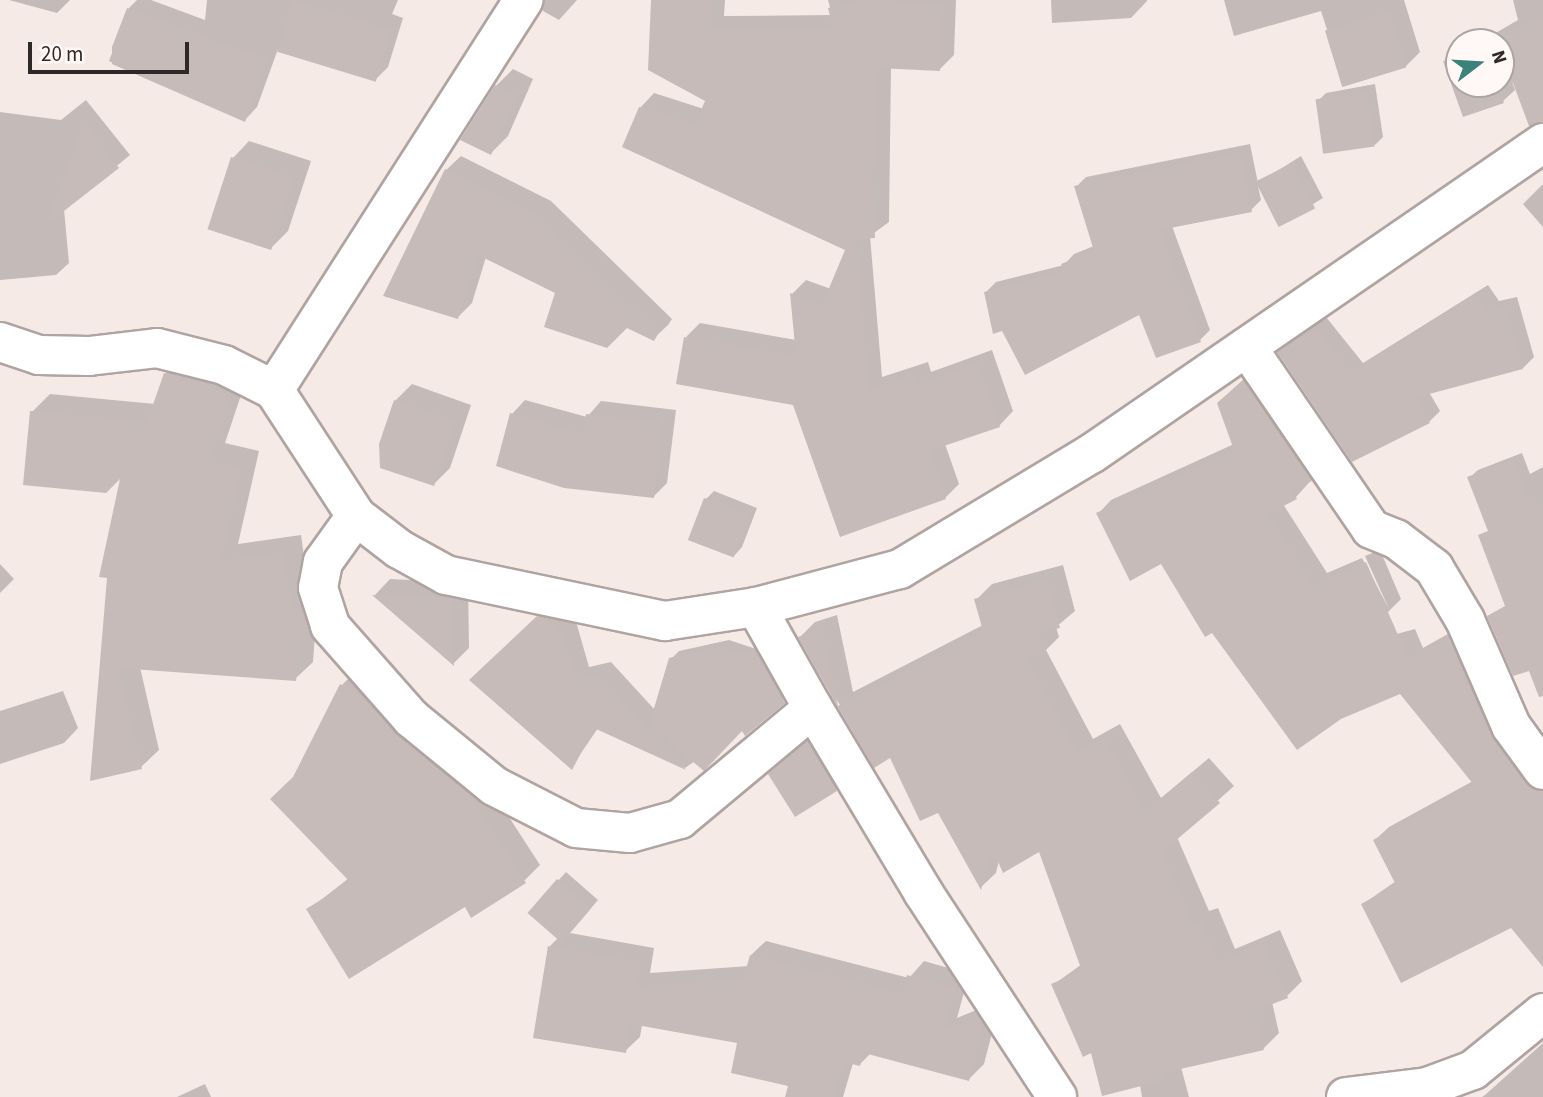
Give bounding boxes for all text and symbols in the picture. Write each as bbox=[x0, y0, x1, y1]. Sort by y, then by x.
scale bar bbox=[32, 28, 192, 72]
north arrow bbox=[1445, 28, 1515, 98]
text: 20 m bbox=[41, 39, 83, 69]
text: N bbox=[1484, 47, 1513, 67]

